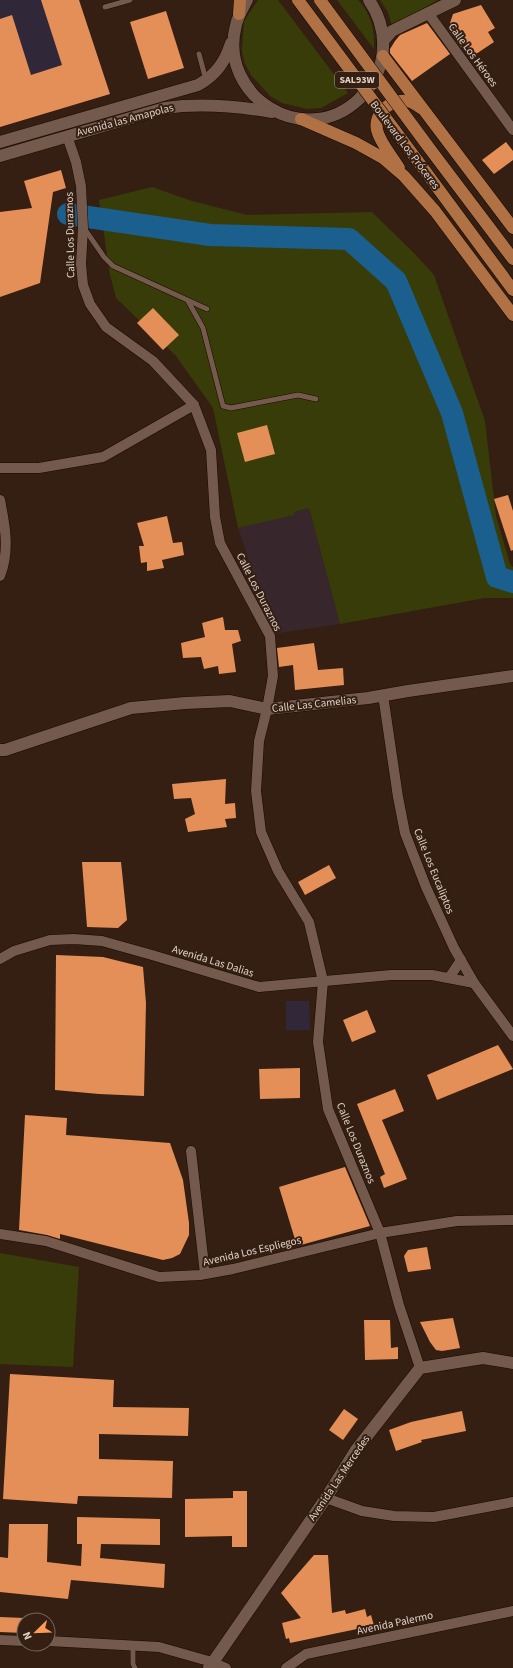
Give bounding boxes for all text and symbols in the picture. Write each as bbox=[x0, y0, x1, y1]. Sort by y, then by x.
street label: Calle Los Héroes bbox=[445, 20, 501, 90]
road number: SAL93W bbox=[335, 72, 379, 88]
street label: Boulevard Los Próceres bbox=[367, 98, 443, 193]
street label: Avenida las Amapolas bbox=[75, 100, 176, 140]
street label: Calle Los Duraznos bbox=[62, 191, 78, 278]
street label: Calle Los Duraznos bbox=[233, 550, 285, 634]
street label: Calle Las Camelias bbox=[271, 692, 357, 716]
street label: Calle Los Eucaliptos bbox=[410, 826, 458, 916]
street label: Avenida Las Dalias bbox=[170, 941, 256, 981]
street label: Calle Los Duraznos bbox=[333, 1100, 379, 1186]
street label: Avenida Los Espliegos bbox=[201, 1232, 303, 1270]
street label: Avenida Las Mercedes bbox=[305, 1432, 373, 1524]
street label: Avenida Palermo bbox=[356, 1608, 434, 1638]
north arrow bbox=[16, 1612, 56, 1652]
text: N bbox=[19, 1629, 36, 1642]

